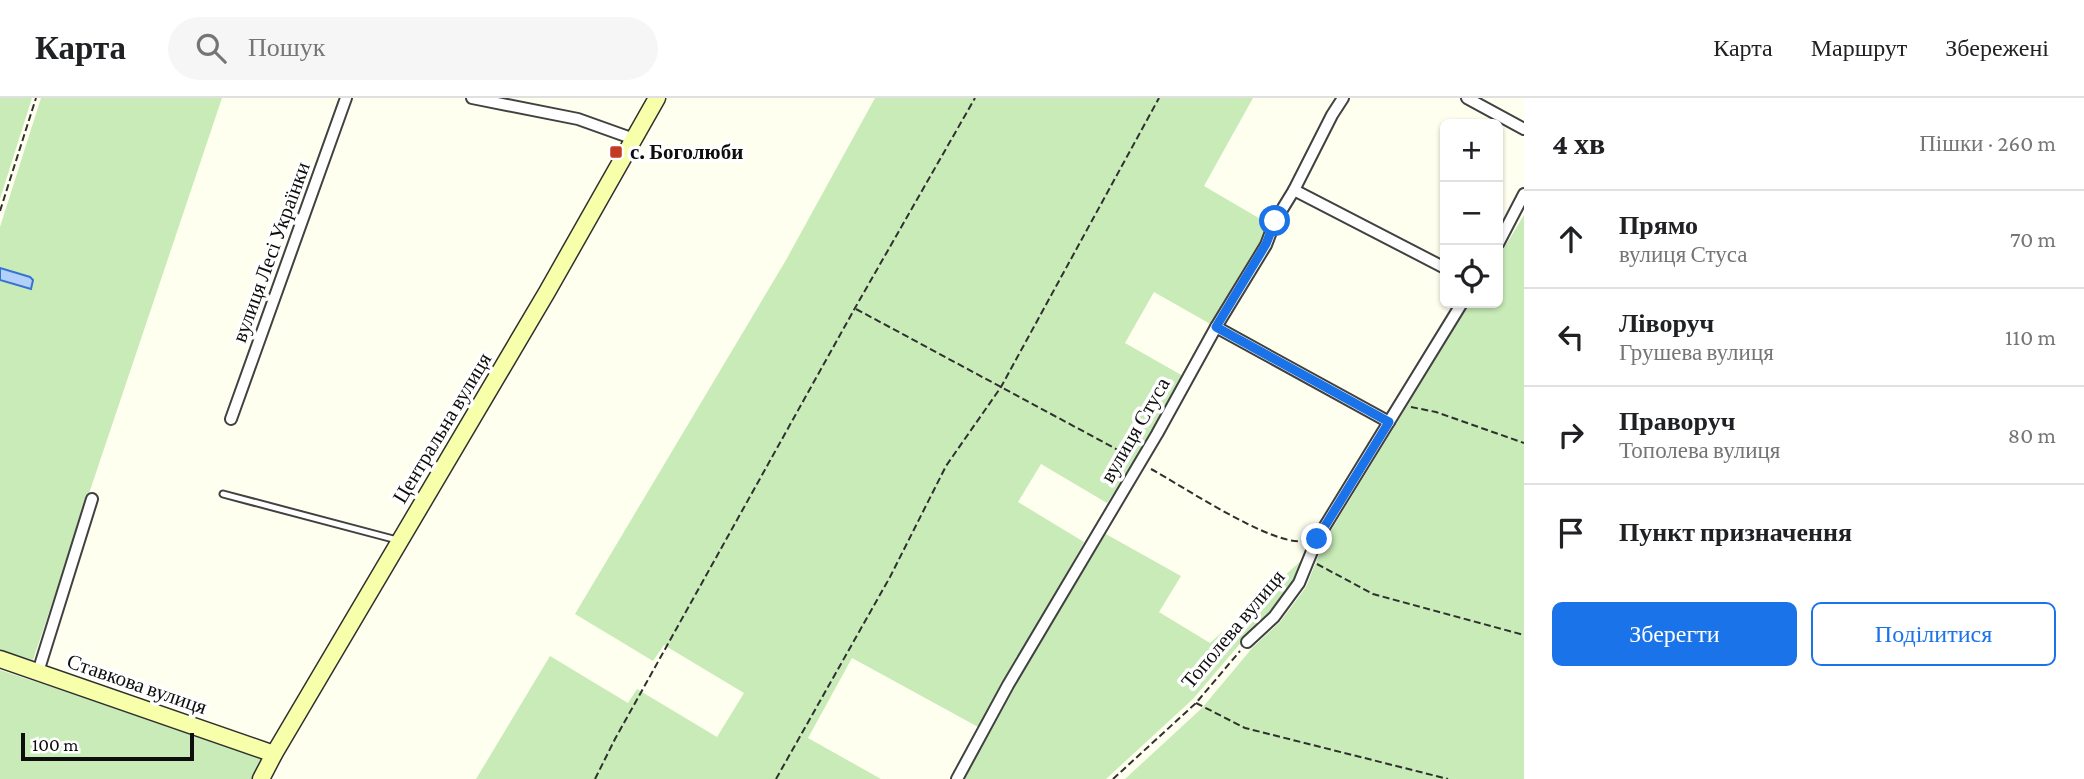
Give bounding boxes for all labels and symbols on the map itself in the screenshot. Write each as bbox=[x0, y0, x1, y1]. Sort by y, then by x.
place label: с. Боголюби bbox=[630, 140, 743, 164]
marker: с. Боголюби bbox=[608, 144, 624, 160]
street label: вулиця Лесі Українки bbox=[227, 159, 315, 345]
route start bbox=[1259, 205, 1290, 236]
street label: Центральна вулиця bbox=[388, 348, 497, 508]
street label: вулиця Стуса bbox=[1095, 373, 1175, 487]
route end bbox=[1301, 523, 1332, 554]
street label: Тополева вулиця bbox=[1176, 565, 1290, 693]
street label: Ставкова вулиця bbox=[64, 649, 210, 719]
scale bar bbox=[21, 730, 194, 762]

